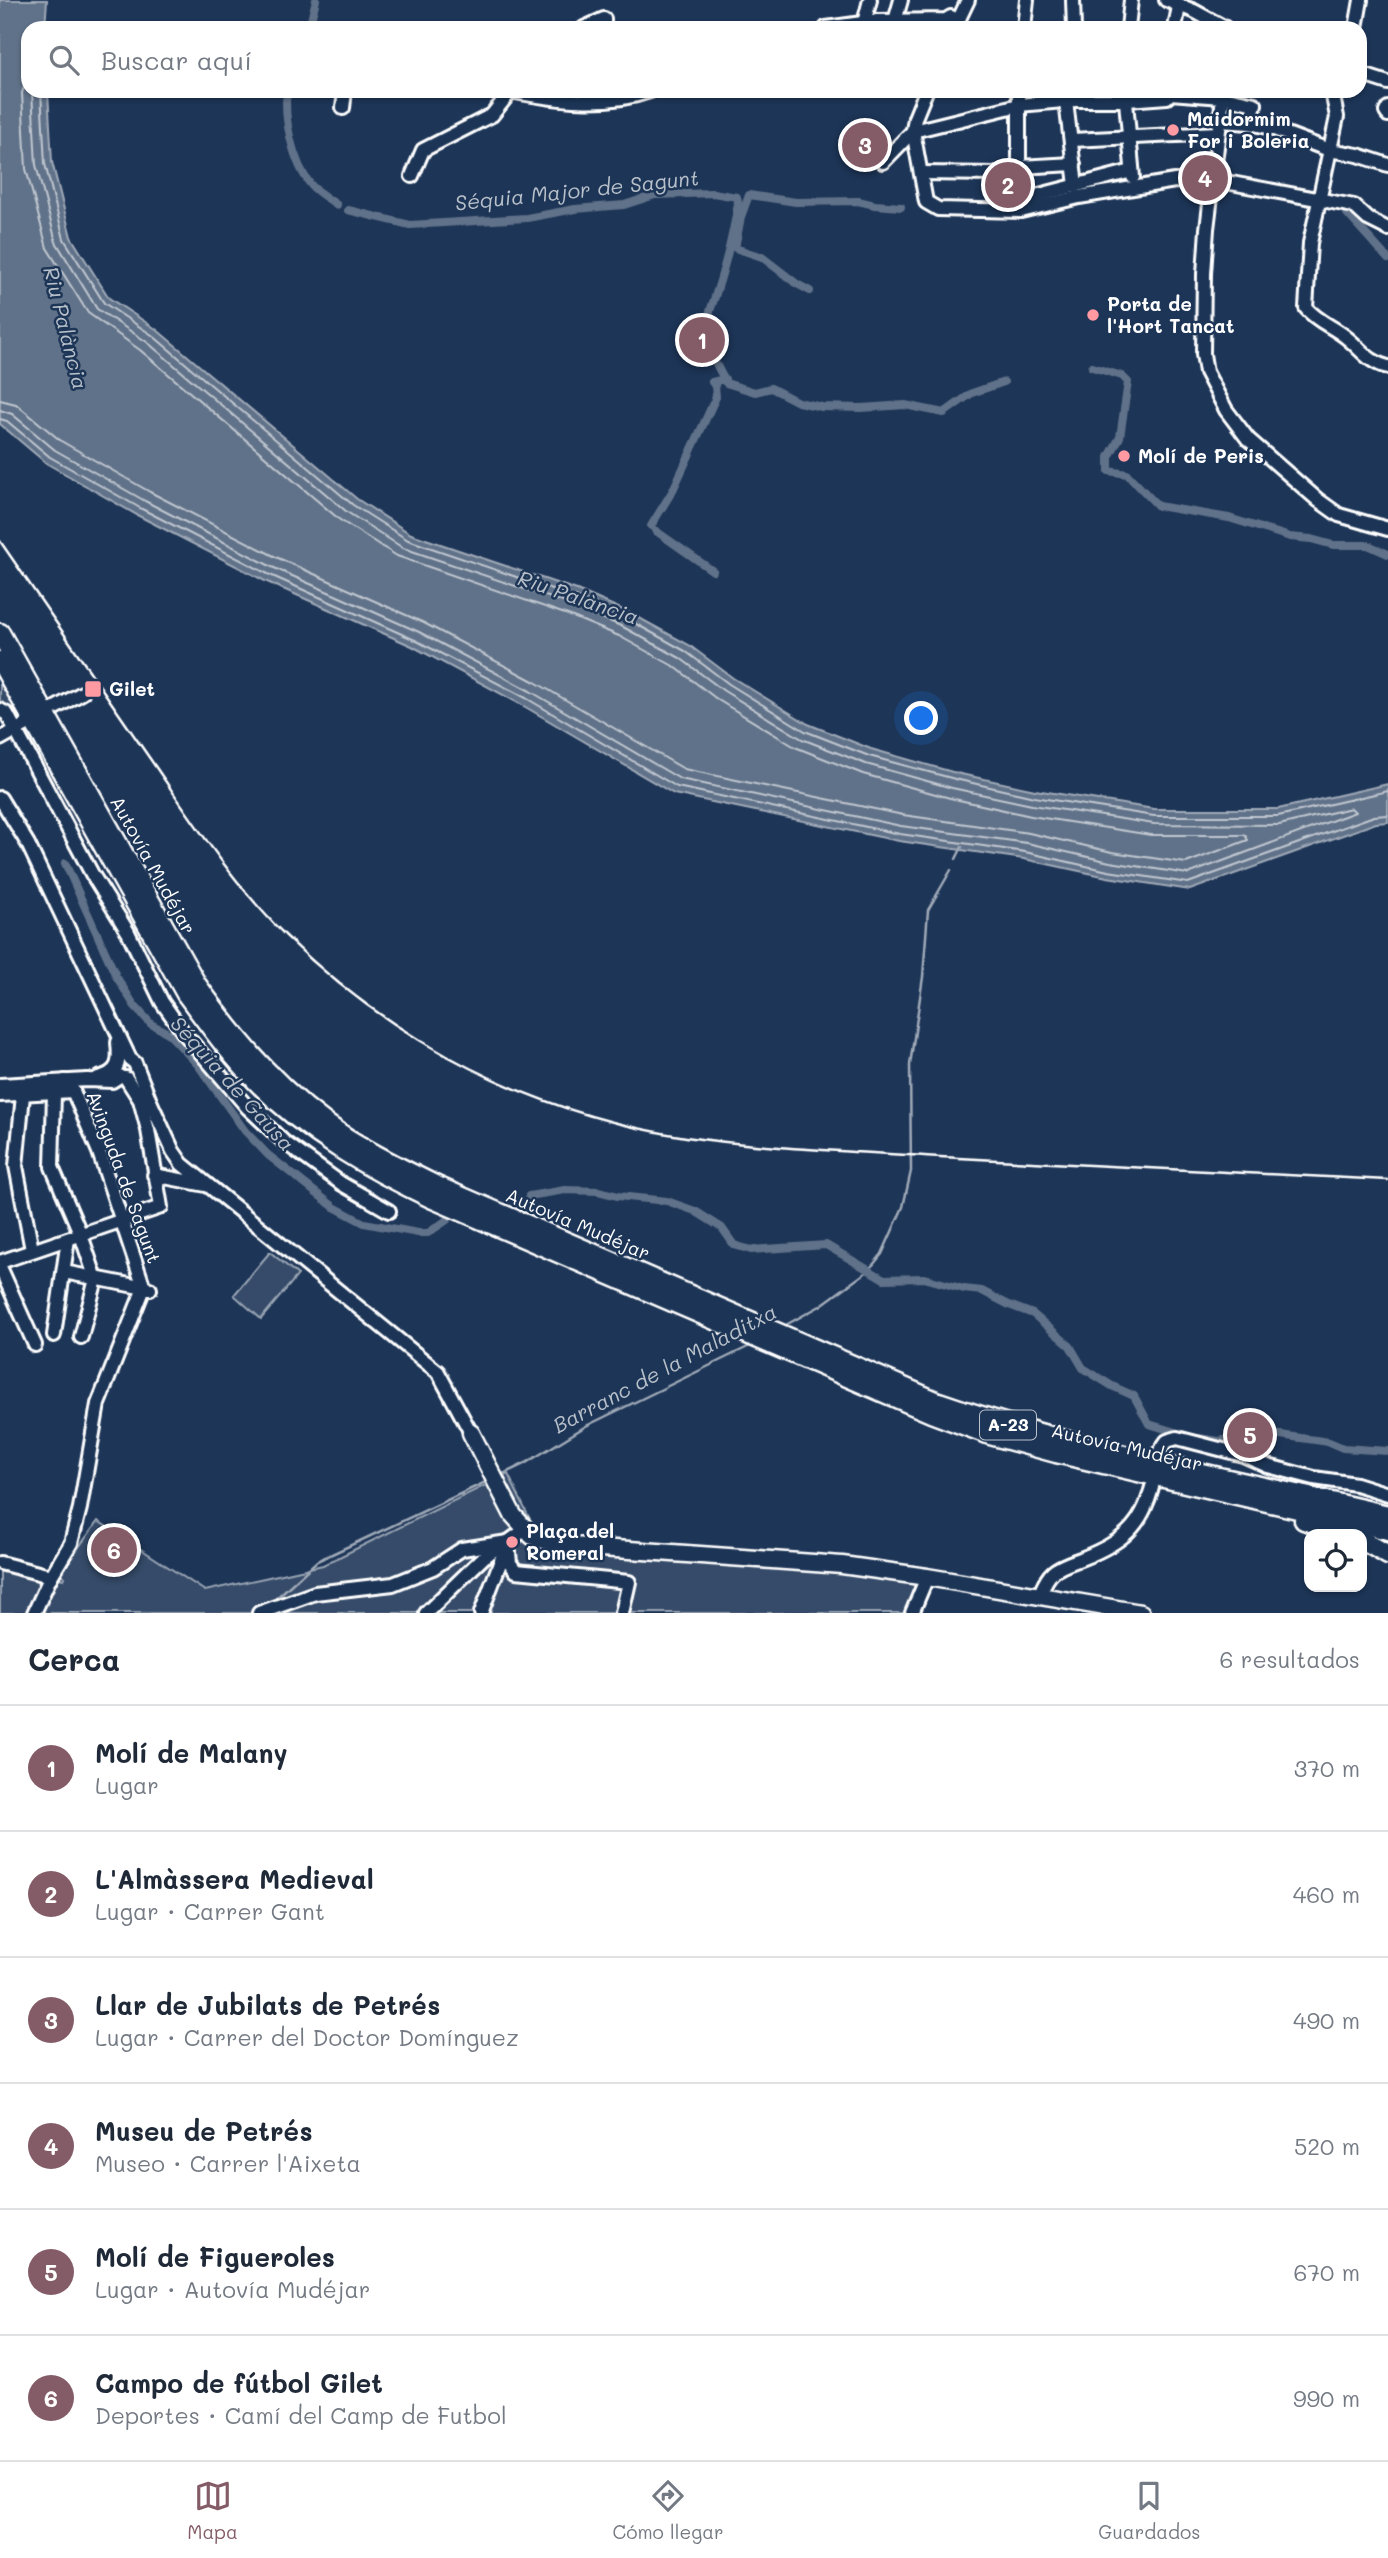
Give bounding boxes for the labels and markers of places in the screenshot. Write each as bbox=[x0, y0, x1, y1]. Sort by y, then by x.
place label: Maidormim For i Boleria bbox=[1187, 106, 1310, 153]
pin: 3 bbox=[842, 119, 888, 171]
marker: Maidormim For i Boleria bbox=[1165, 122, 1181, 138]
pin: 4 bbox=[1182, 152, 1228, 204]
pin: 2 bbox=[985, 159, 1031, 211]
place label: Porta de l'Hort Tancat bbox=[1107, 291, 1234, 338]
marker: Porta de l'Hort Tancat bbox=[1085, 307, 1101, 323]
pin: 1 bbox=[679, 314, 725, 366]
place label: Molí de Peris bbox=[1138, 443, 1264, 468]
marker: Molí de Peris bbox=[1116, 448, 1132, 464]
place label: Gilet bbox=[109, 676, 155, 701]
marker: Gilet bbox=[83, 679, 103, 699]
pin: 5 bbox=[1227, 1409, 1273, 1461]
place label: Plaça del Romeral bbox=[526, 1518, 614, 1565]
pin: 6 bbox=[91, 1524, 137, 1576]
marker: Plaça del Romeral bbox=[504, 1534, 520, 1550]

